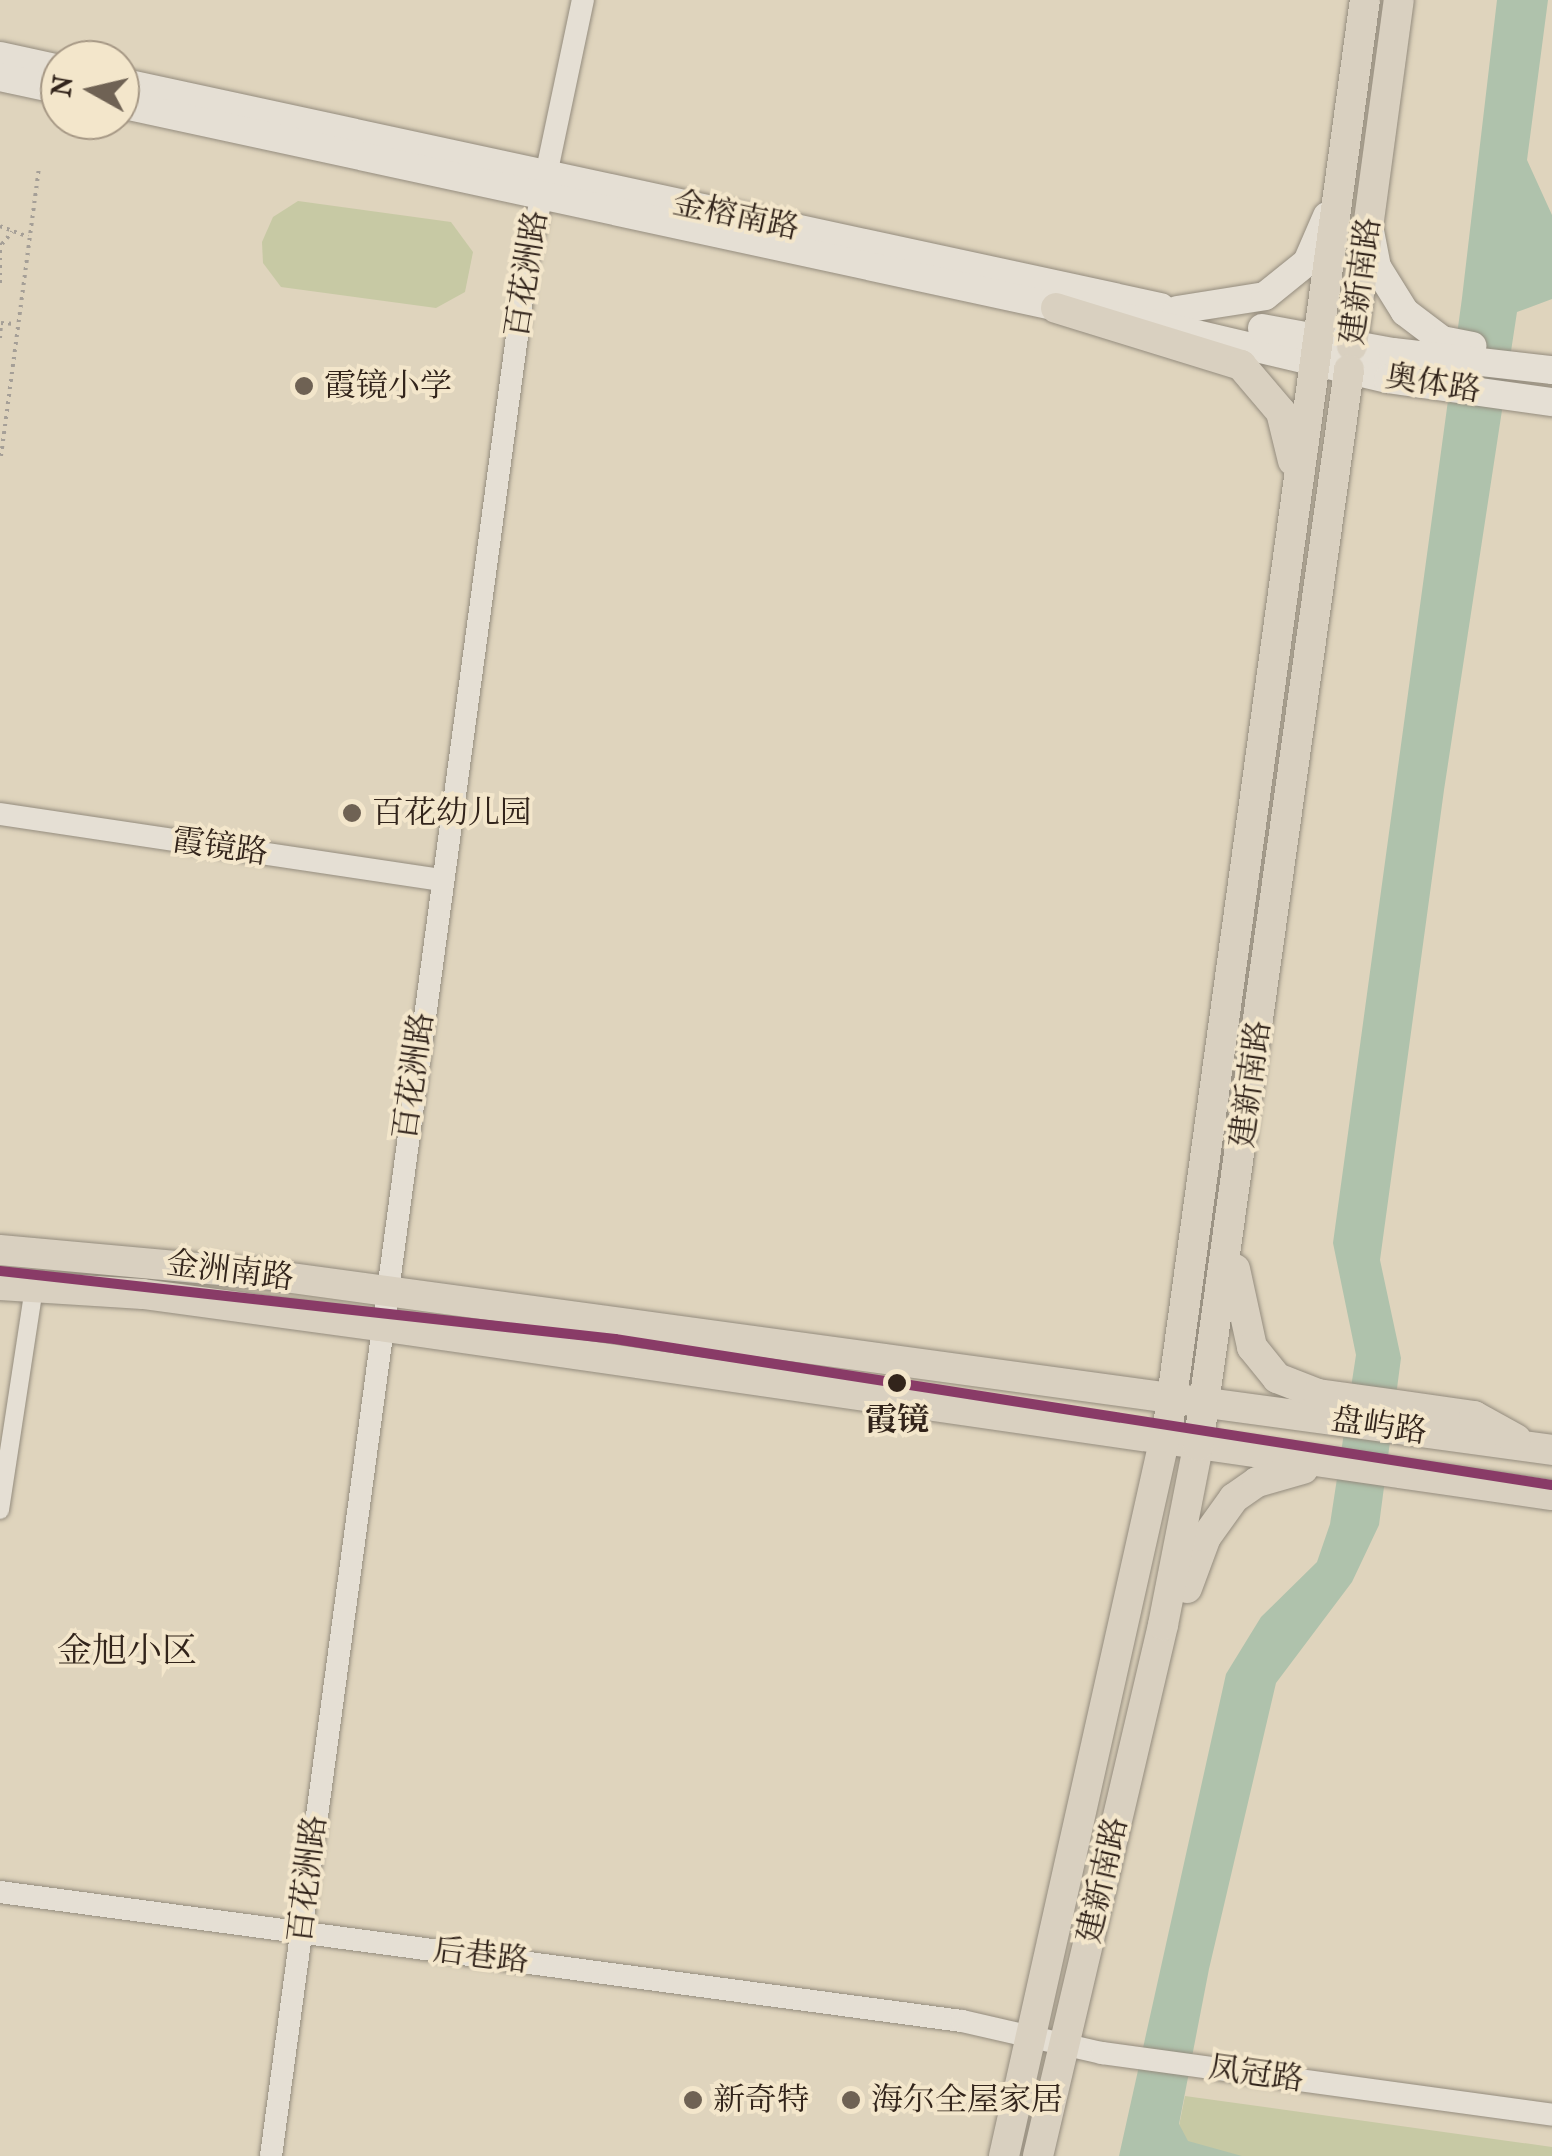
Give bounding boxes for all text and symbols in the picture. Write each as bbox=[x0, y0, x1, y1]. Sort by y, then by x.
north arrow bbox=[40, 40, 140, 140]
text: N bbox=[44, 73, 80, 99]
street label: 金榕南路 bbox=[669, 184, 803, 248]
street label: 百花洲路 bbox=[498, 208, 556, 340]
street label: 建新南路 bbox=[1333, 215, 1389, 347]
street label: 奥体路 bbox=[1383, 358, 1483, 410]
place label: 霞镜小学 bbox=[324, 367, 452, 405]
marker: 霞镜小学 bbox=[293, 375, 315, 397]
place label: 百花幼儿园 bbox=[372, 794, 532, 832]
marker: 百花幼儿园 bbox=[341, 802, 363, 824]
street label: 霞镜路 bbox=[170, 821, 270, 873]
street label: 百花洲路 bbox=[386, 1010, 442, 1142]
street label: 建新南路 bbox=[1223, 1018, 1279, 1150]
street label: 金洲南路 bbox=[164, 1244, 296, 1298]
marker: 霞镜 bbox=[884, 1370, 910, 1396]
street label: 盘屿路 bbox=[1329, 1400, 1429, 1452]
place label: 霞镜 bbox=[865, 1401, 929, 1439]
district label: 金旭小区 bbox=[57, 1630, 197, 1672]
street label: 百花洲路 bbox=[281, 1813, 335, 1945]
street label: 建新南路 bbox=[1070, 1813, 1136, 1947]
street label: 后巷路 bbox=[431, 1931, 531, 1981]
street label: 凤冠路 bbox=[1206, 2048, 1306, 2100]
place label: 新奇特 bbox=[713, 2081, 809, 2119]
place label: 海尔全屋家居 bbox=[871, 2081, 1063, 2119]
marker: 新奇特 bbox=[682, 2089, 704, 2111]
marker: 海尔全屋家居 bbox=[840, 2089, 862, 2111]

